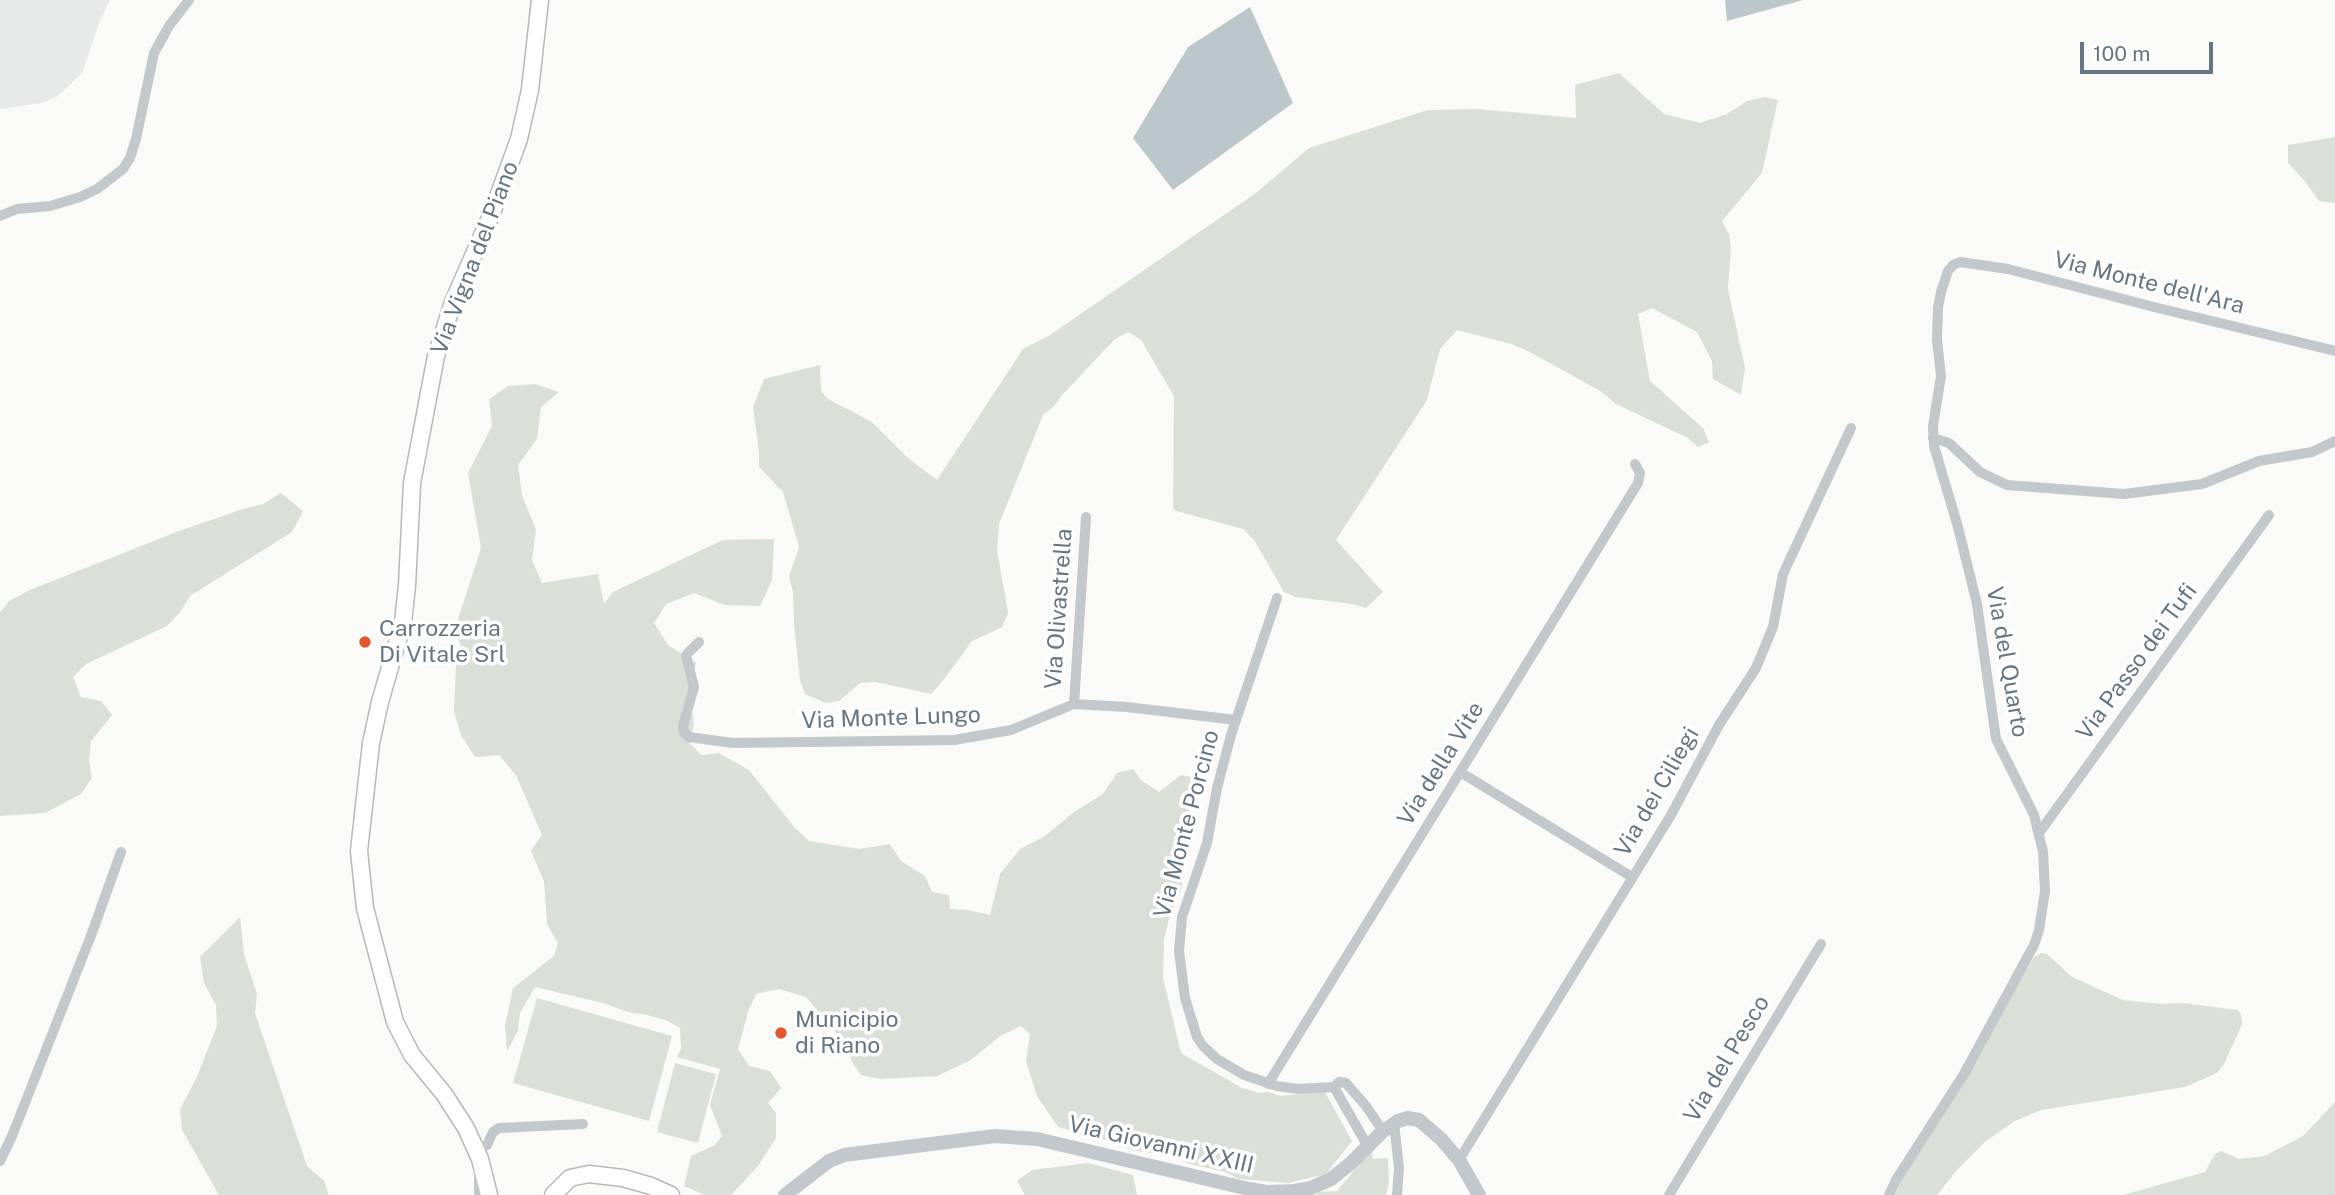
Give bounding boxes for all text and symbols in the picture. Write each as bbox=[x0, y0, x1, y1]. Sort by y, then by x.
scale bar bbox=[2083, 28, 2216, 72]
text: 100 m bbox=[2093, 41, 2150, 66]
street label: Via Vigna del Piano bbox=[425, 157, 525, 359]
street label: Via Monte dell'Ara bbox=[2051, 246, 2247, 320]
street label: Via Olivastrella bbox=[1040, 528, 1078, 690]
street label: Via Passo dei Tufi bbox=[2071, 578, 2203, 746]
street label: Via del Quarto bbox=[1980, 585, 2034, 739]
place label: Carrozzeria Di Vitale Srl bbox=[379, 615, 505, 669]
marker: Carrozzeria Di Vitale Srl bbox=[357, 634, 373, 650]
street label: Via della Vite bbox=[1392, 697, 1490, 831]
street label: Via Monte Lungo bbox=[801, 701, 981, 735]
street label: Via dei Ciliegi bbox=[1609, 722, 1705, 862]
street label: Via Monte Porcino bbox=[1149, 727, 1225, 921]
street label: Via del Pesco bbox=[1678, 991, 1776, 1127]
place label: Municipio di Riano bbox=[795, 1006, 898, 1060]
marker: Municipio di Riano bbox=[773, 1025, 789, 1041]
street label: Via Giovanni XXIII bbox=[1066, 1110, 1256, 1180]

